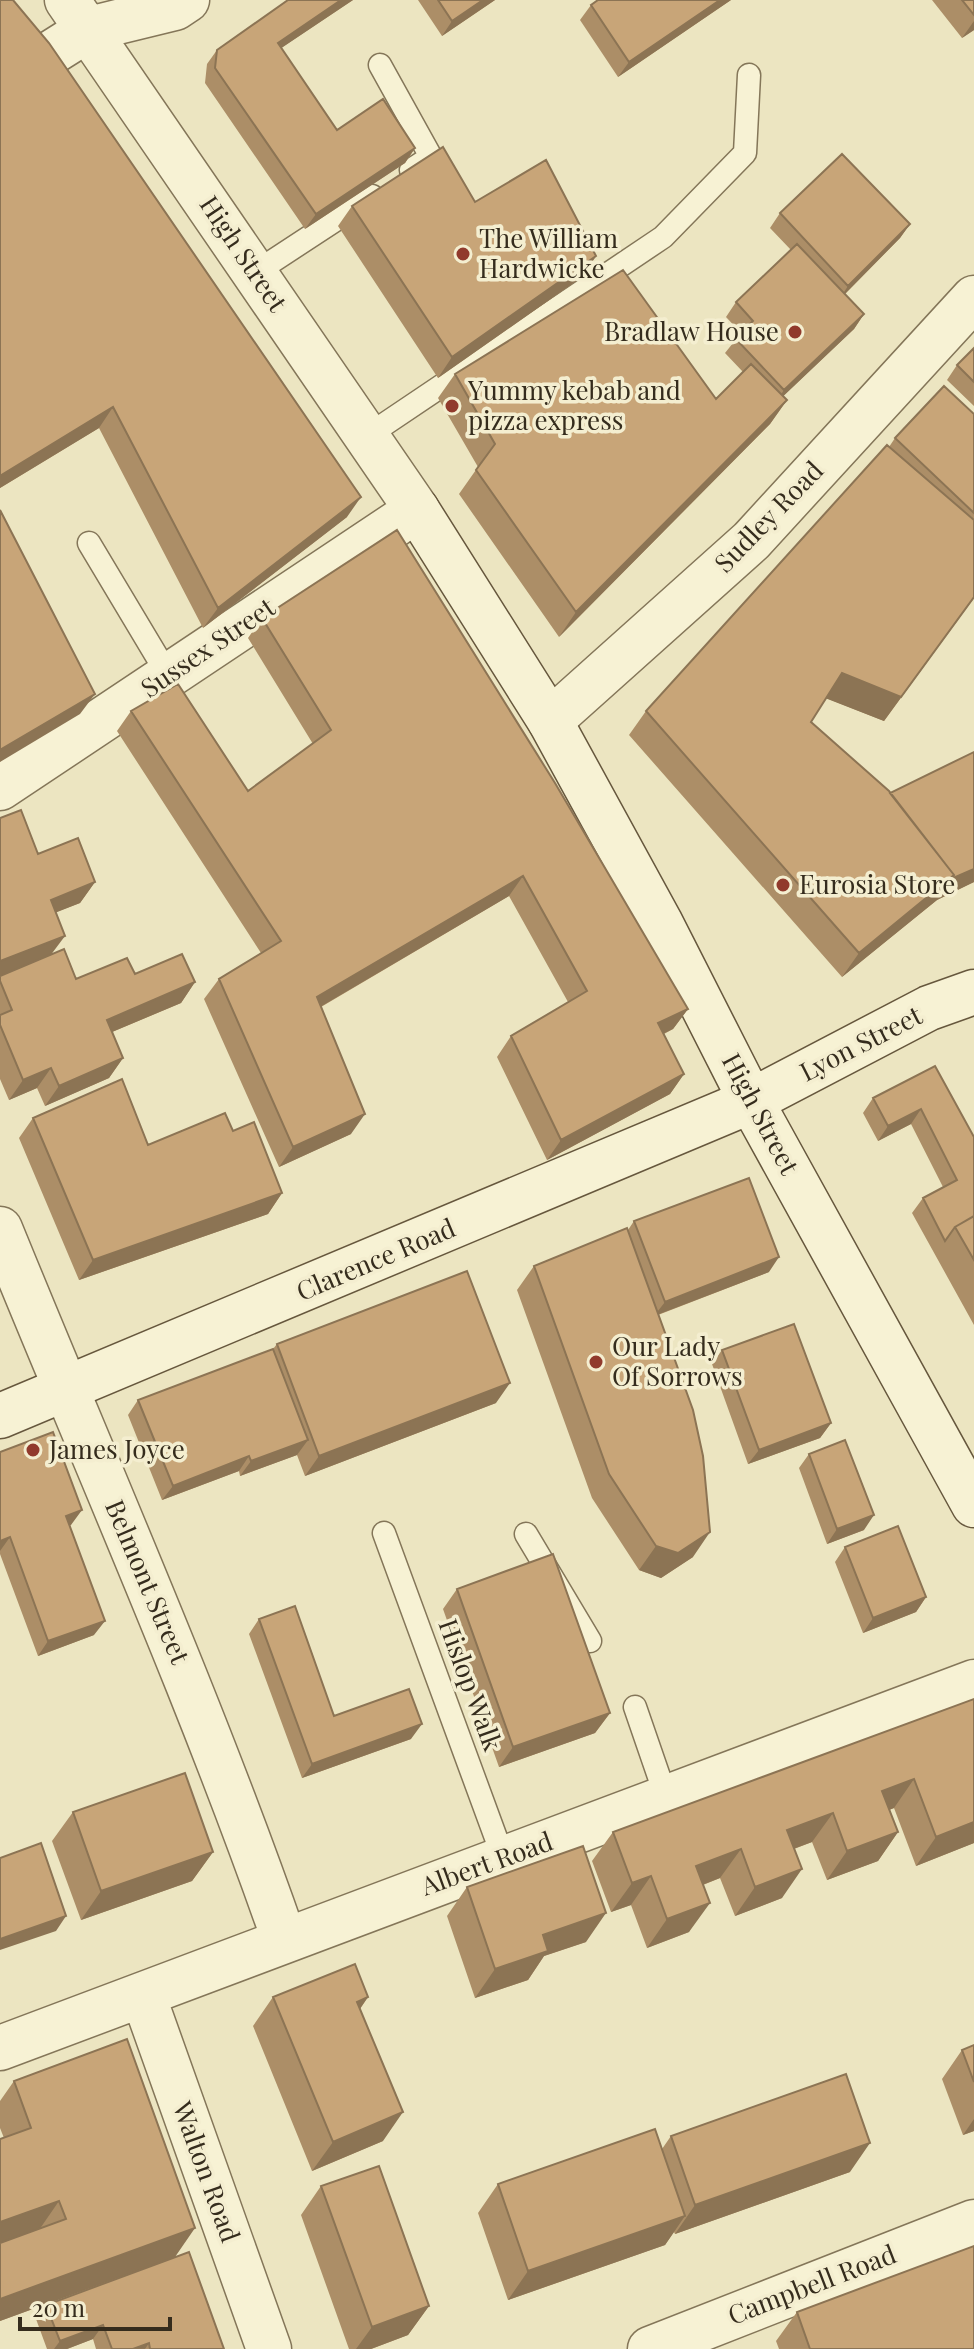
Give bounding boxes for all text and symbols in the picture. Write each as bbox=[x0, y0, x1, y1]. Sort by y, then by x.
street label: High Street bbox=[193, 188, 296, 319]
place label: The William Hardwicke bbox=[479, 220, 618, 285]
marker: The William Hardwicke bbox=[454, 245, 472, 263]
place label: Bradlaw House bbox=[604, 313, 779, 348]
marker: Bradlaw House bbox=[786, 323, 804, 341]
place label: Yummy kebab and pizza express bbox=[467, 372, 681, 437]
marker: Yummy kebab and pizza express bbox=[443, 397, 461, 415]
street label: Sudley Road bbox=[706, 453, 830, 579]
street label: Sussex Street bbox=[133, 589, 282, 705]
place label: Eurosia Store bbox=[799, 866, 955, 901]
marker: Eurosia Store bbox=[774, 876, 792, 894]
street label: Lyon Street bbox=[793, 997, 928, 1088]
street label: High Street bbox=[715, 1047, 808, 1181]
street label: Clarence Road bbox=[291, 1209, 460, 1308]
place label: Our Lady Of Sorrows bbox=[612, 1328, 743, 1393]
marker: Our Lady Of Sorrows bbox=[587, 1353, 605, 1371]
place label: James Joyce bbox=[48, 1431, 185, 1466]
marker: James Joyce bbox=[24, 1441, 42, 1459]
street label: Belmont Street bbox=[98, 1494, 199, 1669]
street label: Hislop Walk bbox=[431, 1614, 512, 1756]
street label: Albert Road bbox=[415, 1823, 557, 1903]
street label: Walton Road bbox=[165, 2095, 249, 2247]
street label: Campbell Road bbox=[722, 2235, 901, 2332]
scale bar bbox=[20, 2281, 170, 2331]
text: 20 m bbox=[32, 2291, 85, 2323]

